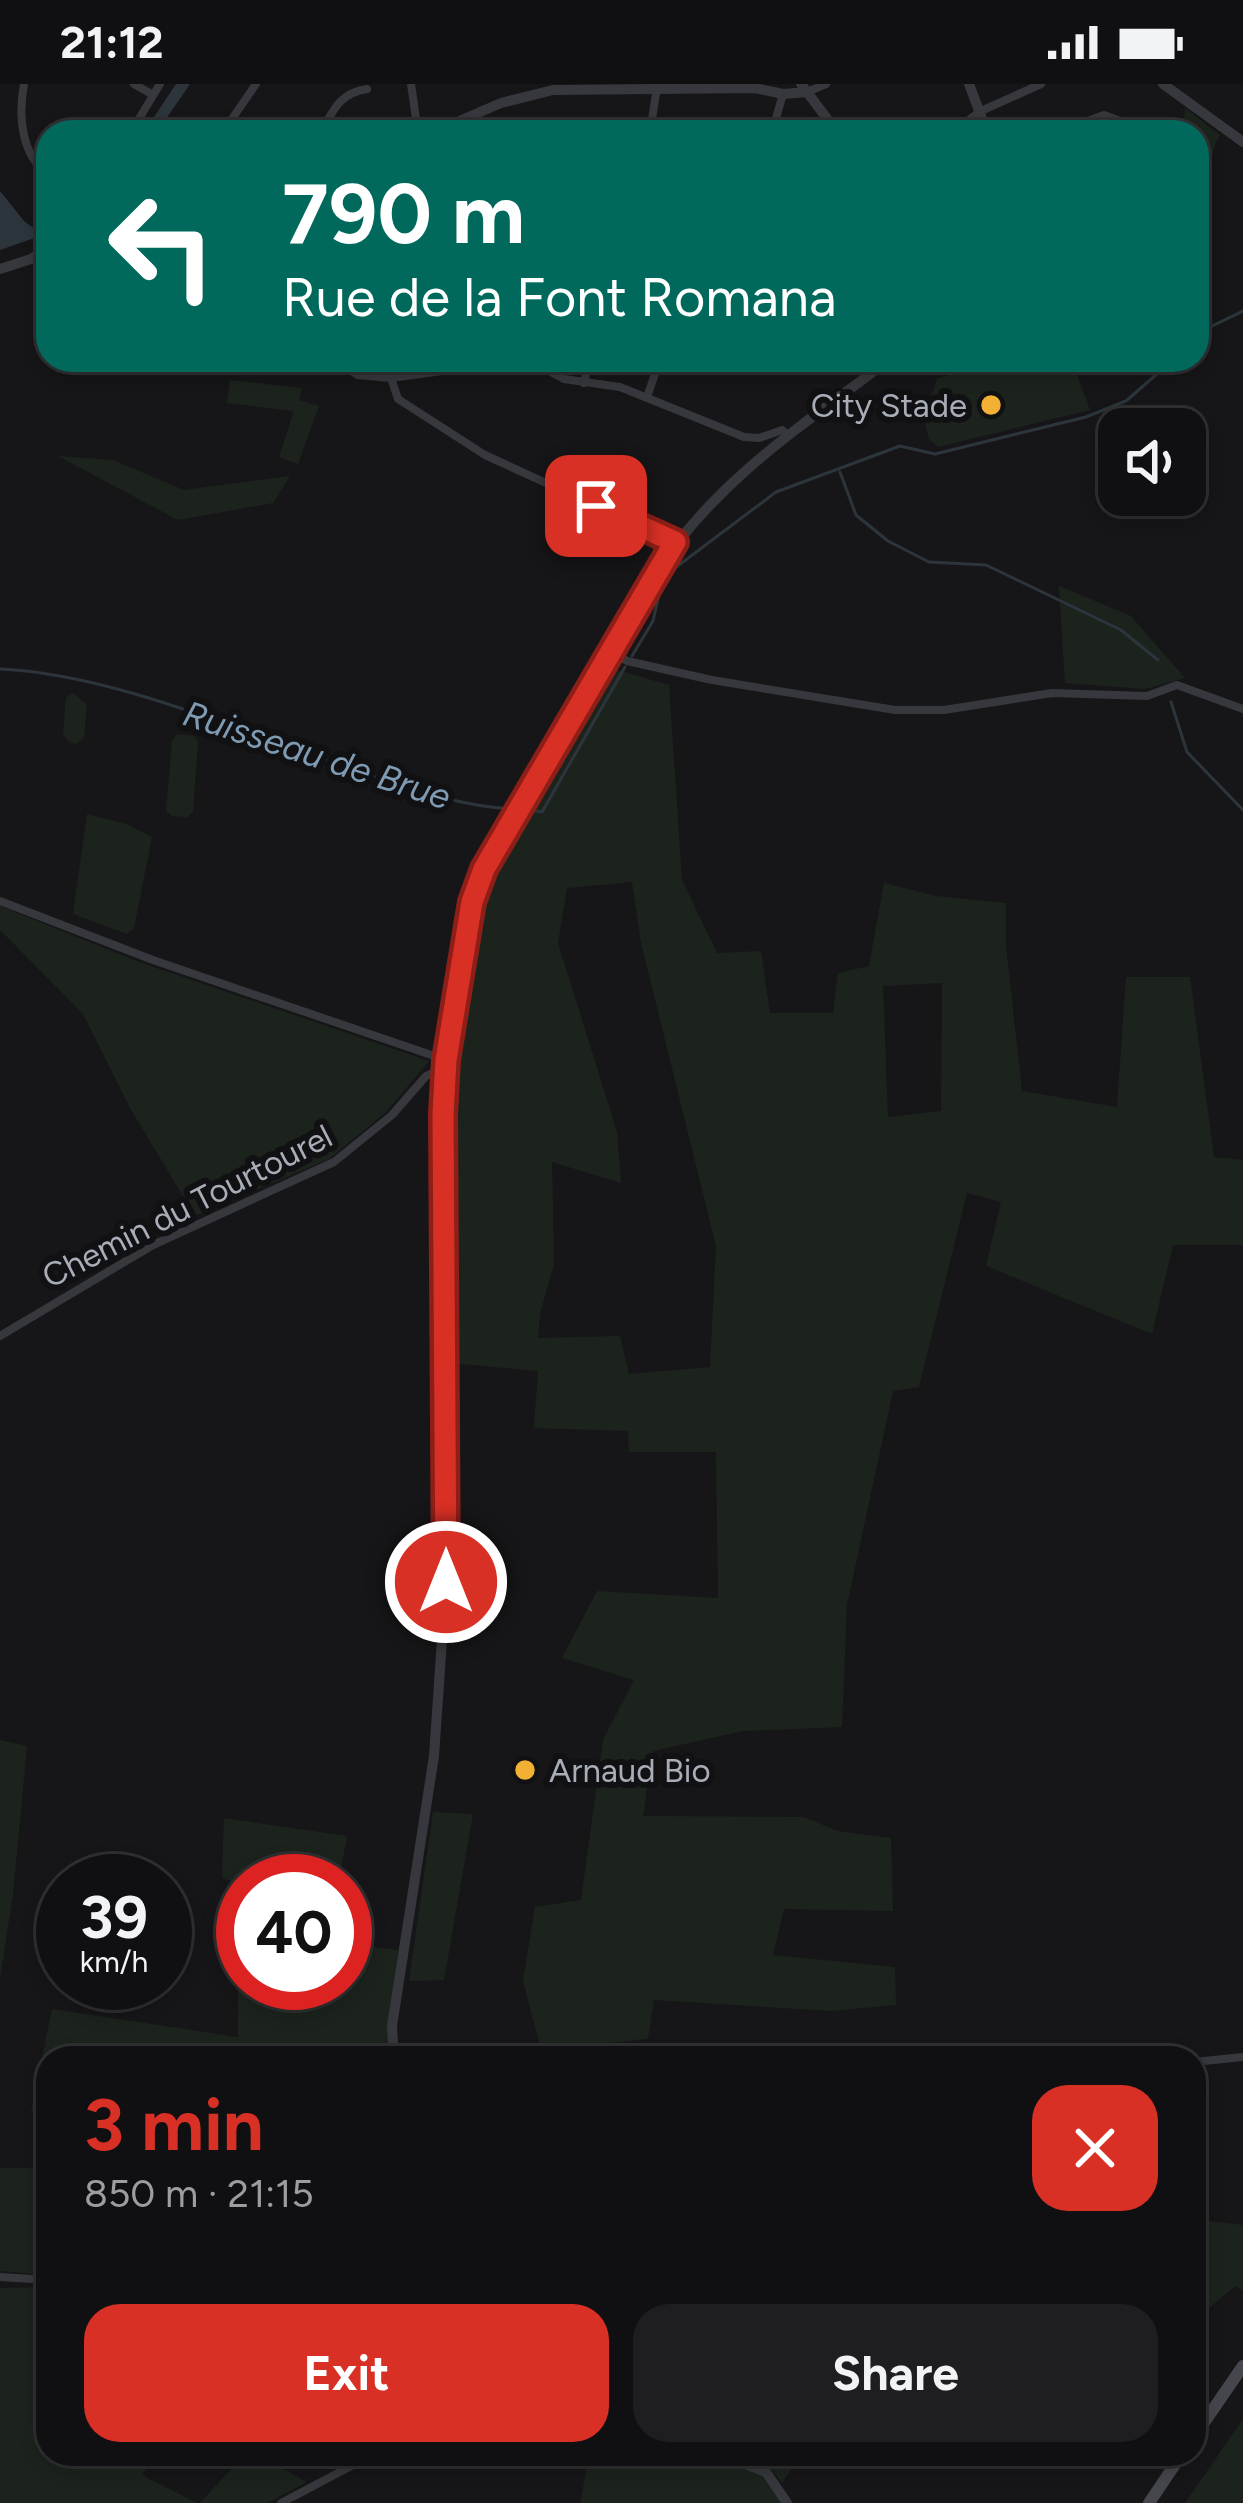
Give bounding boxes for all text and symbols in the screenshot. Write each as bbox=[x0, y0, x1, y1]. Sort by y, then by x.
text: 21:12 bbox=[60, 15, 164, 69]
text: 790 m bbox=[282, 163, 525, 264]
icon: left bbox=[84, 168, 240, 324]
text: Rue de la Font Romana bbox=[282, 265, 836, 330]
place label: City Stade bbox=[811, 386, 967, 425]
marker: City Stade bbox=[978, 392, 1004, 418]
map controls bbox=[1098, 408, 1206, 516]
button: sound bbox=[1098, 408, 1206, 516]
pin bbox=[545, 455, 647, 557]
icon: arrive bbox=[563, 473, 629, 539]
water label: Ruisseau de Brue bbox=[178, 692, 456, 819]
street label: Chemin du Tourtourel bbox=[36, 1116, 338, 1296]
position arrow bbox=[383, 1519, 509, 1645]
place label: Arnaud Bio bbox=[549, 1751, 711, 1790]
marker: Arnaud Bio bbox=[512, 1757, 538, 1783]
speed limit sign: 40 bbox=[216, 1854, 372, 2010]
text: 39 bbox=[80, 1881, 148, 1953]
text: km/h bbox=[80, 1943, 148, 1980]
text: 3 min bbox=[84, 2082, 264, 2168]
button: close bbox=[1032, 2085, 1158, 2211]
text: 850 m · 21:15 bbox=[84, 2170, 314, 2217]
button: Exit bbox=[84, 2304, 609, 2442]
button: Share bbox=[633, 2304, 1158, 2442]

